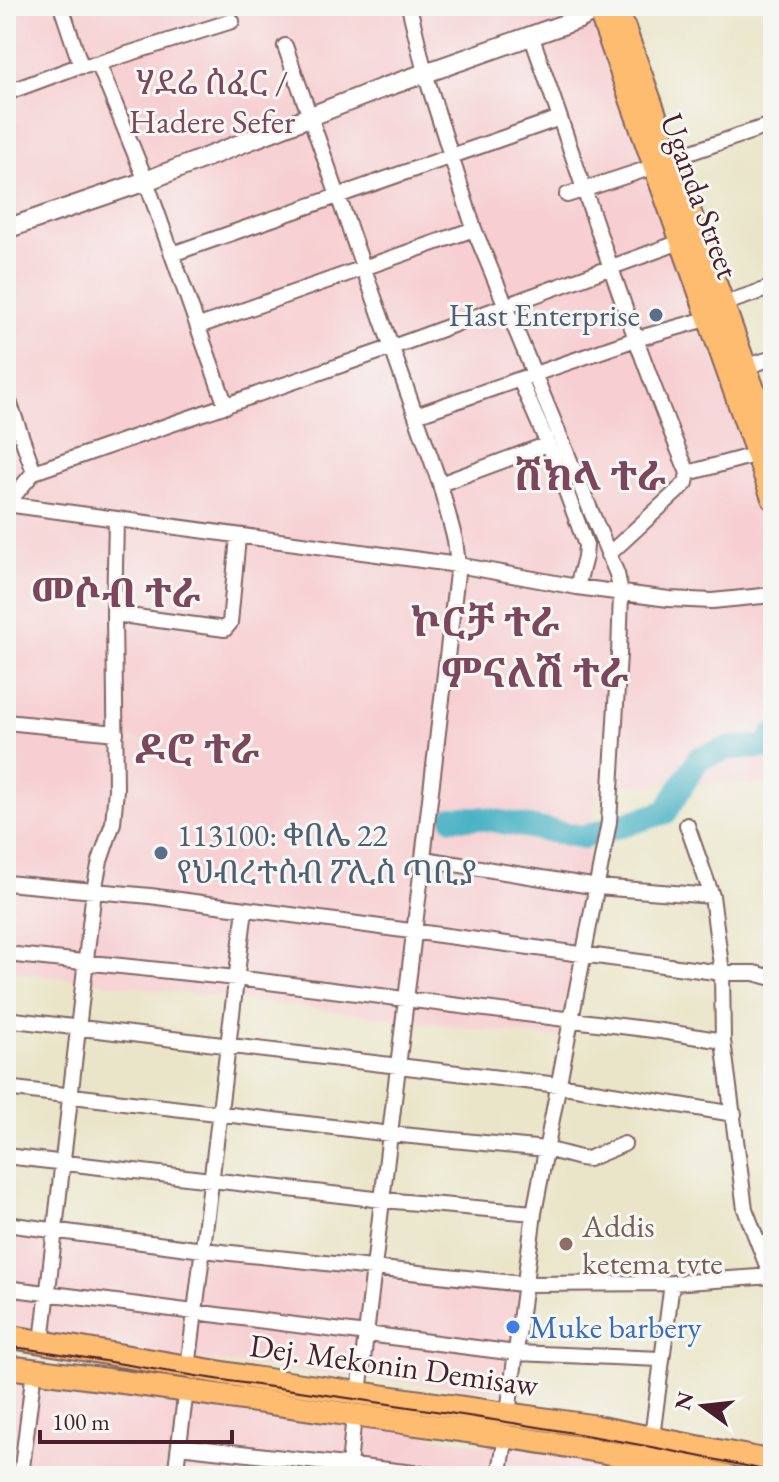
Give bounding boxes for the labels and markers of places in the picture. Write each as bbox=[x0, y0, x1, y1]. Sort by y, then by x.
place label: Hast Enterprise bbox=[448, 294, 640, 336]
marker: Hast Enterprise bbox=[647, 306, 665, 324]
place label: 113100: ቀበሌ 22 የህብረተሰብ ፖሊስ ጣቢያ bbox=[177, 814, 477, 893]
marker: 113100: ቀበሌ 22 የህብረተሰብ ፖሊስ ጣቢያ bbox=[152, 844, 170, 862]
place label: Addis ketema tvte bbox=[581, 1205, 723, 1284]
marker: Addis ketema tvte bbox=[557, 1235, 575, 1253]
place label: Muke barbery bbox=[529, 1306, 703, 1348]
marker: Muke barbery bbox=[504, 1318, 522, 1336]

